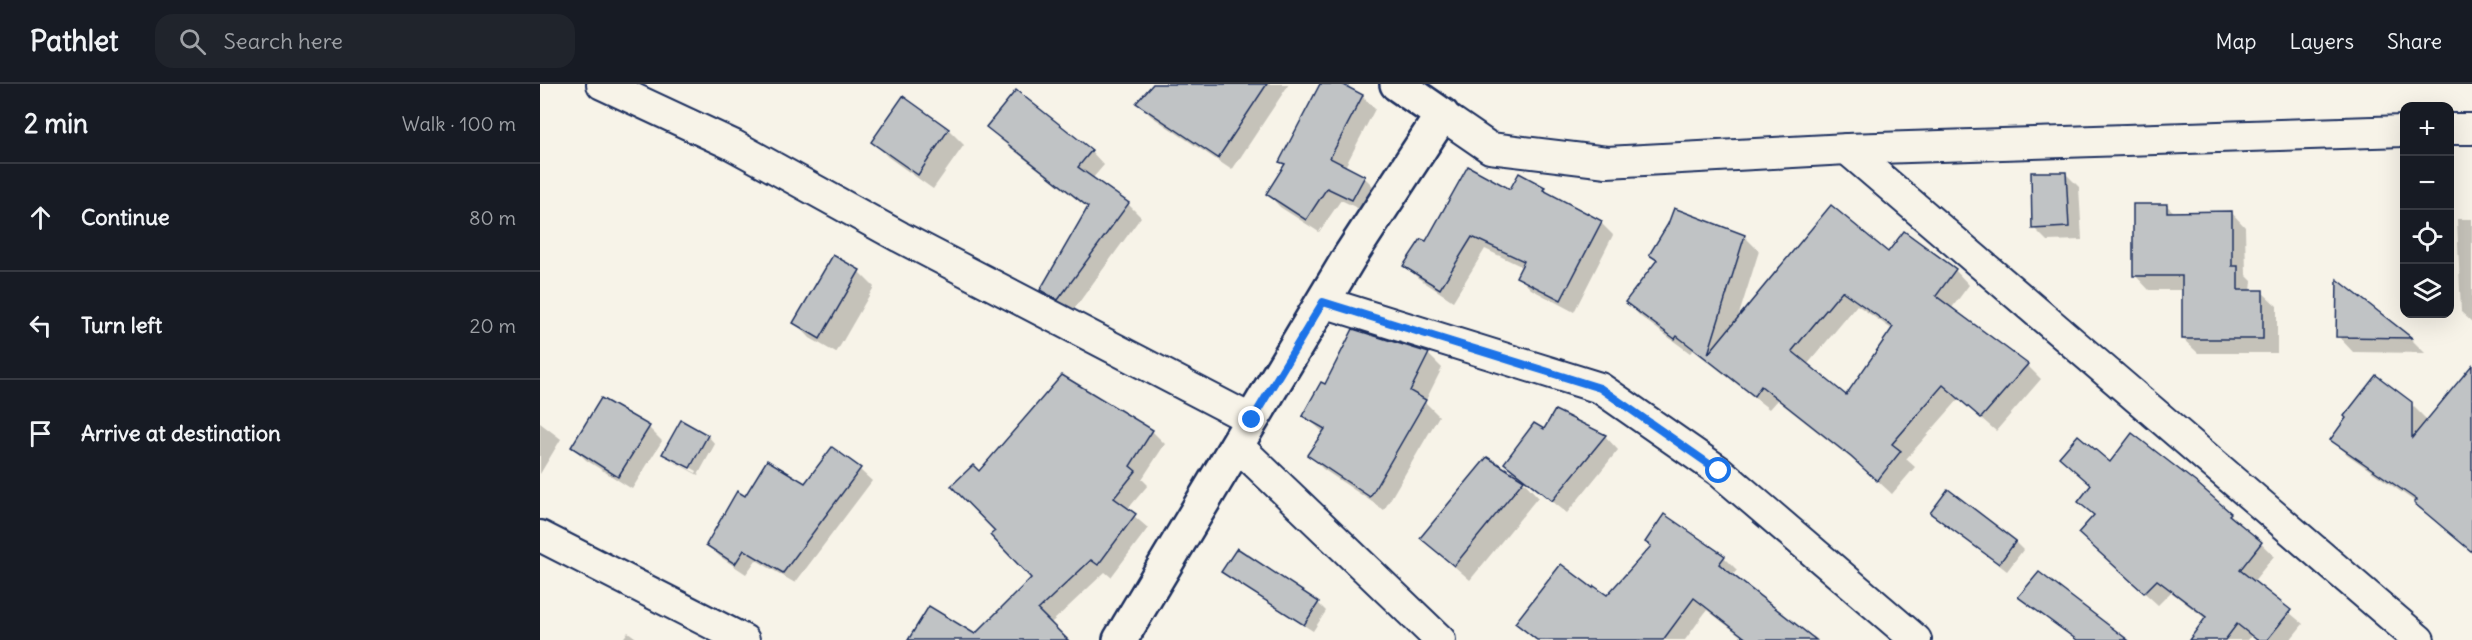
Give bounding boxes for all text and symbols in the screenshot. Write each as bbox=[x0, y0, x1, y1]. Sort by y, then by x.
search box bbox=[155, 14, 575, 68]
text: Pathlet bbox=[30, 23, 119, 59]
icon: search bbox=[176, 25, 209, 58]
text: Search here bbox=[224, 27, 343, 55]
text: Map bbox=[2216, 28, 2256, 55]
text: Layers bbox=[2289, 28, 2354, 55]
text: Share bbox=[2387, 28, 2442, 55]
map controls bbox=[2400, 102, 2454, 318]
button: + bbox=[2400, 102, 2454, 156]
text: 2 min bbox=[24, 107, 88, 140]
text: Walk · 100 m bbox=[402, 111, 516, 136]
button: − bbox=[2400, 156, 2454, 210]
icon: ahead bbox=[24, 201, 57, 234]
text: Continue bbox=[81, 203, 170, 231]
text: 80 m bbox=[469, 205, 516, 230]
button: locate bbox=[2400, 210, 2454, 264]
button: layers bbox=[2400, 264, 2454, 318]
icon: left bbox=[24, 309, 57, 342]
text: Turn left bbox=[81, 311, 162, 339]
text: 20 m bbox=[470, 313, 516, 338]
route end bbox=[1238, 406, 1264, 432]
icon: arrive bbox=[24, 417, 57, 450]
text: Arrive at destination bbox=[81, 419, 281, 447]
route start bbox=[1705, 457, 1731, 483]

